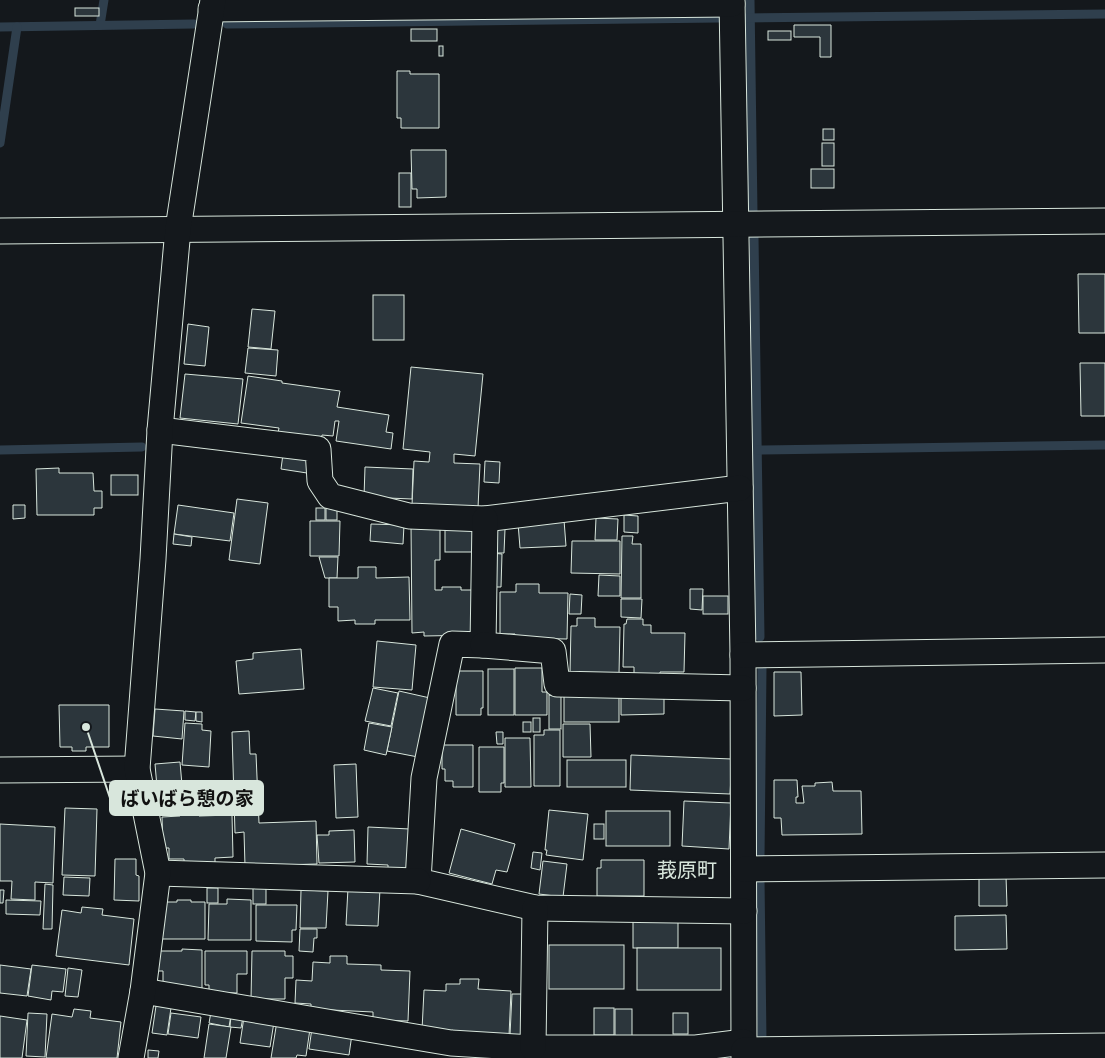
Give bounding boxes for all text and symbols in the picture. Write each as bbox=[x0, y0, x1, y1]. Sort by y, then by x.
callout: ばいばら憩の家 bbox=[110, 781, 263, 815]
text: ばいばら憩の家 bbox=[120, 788, 254, 810]
district label: 莪原町 bbox=[657, 859, 717, 882]

